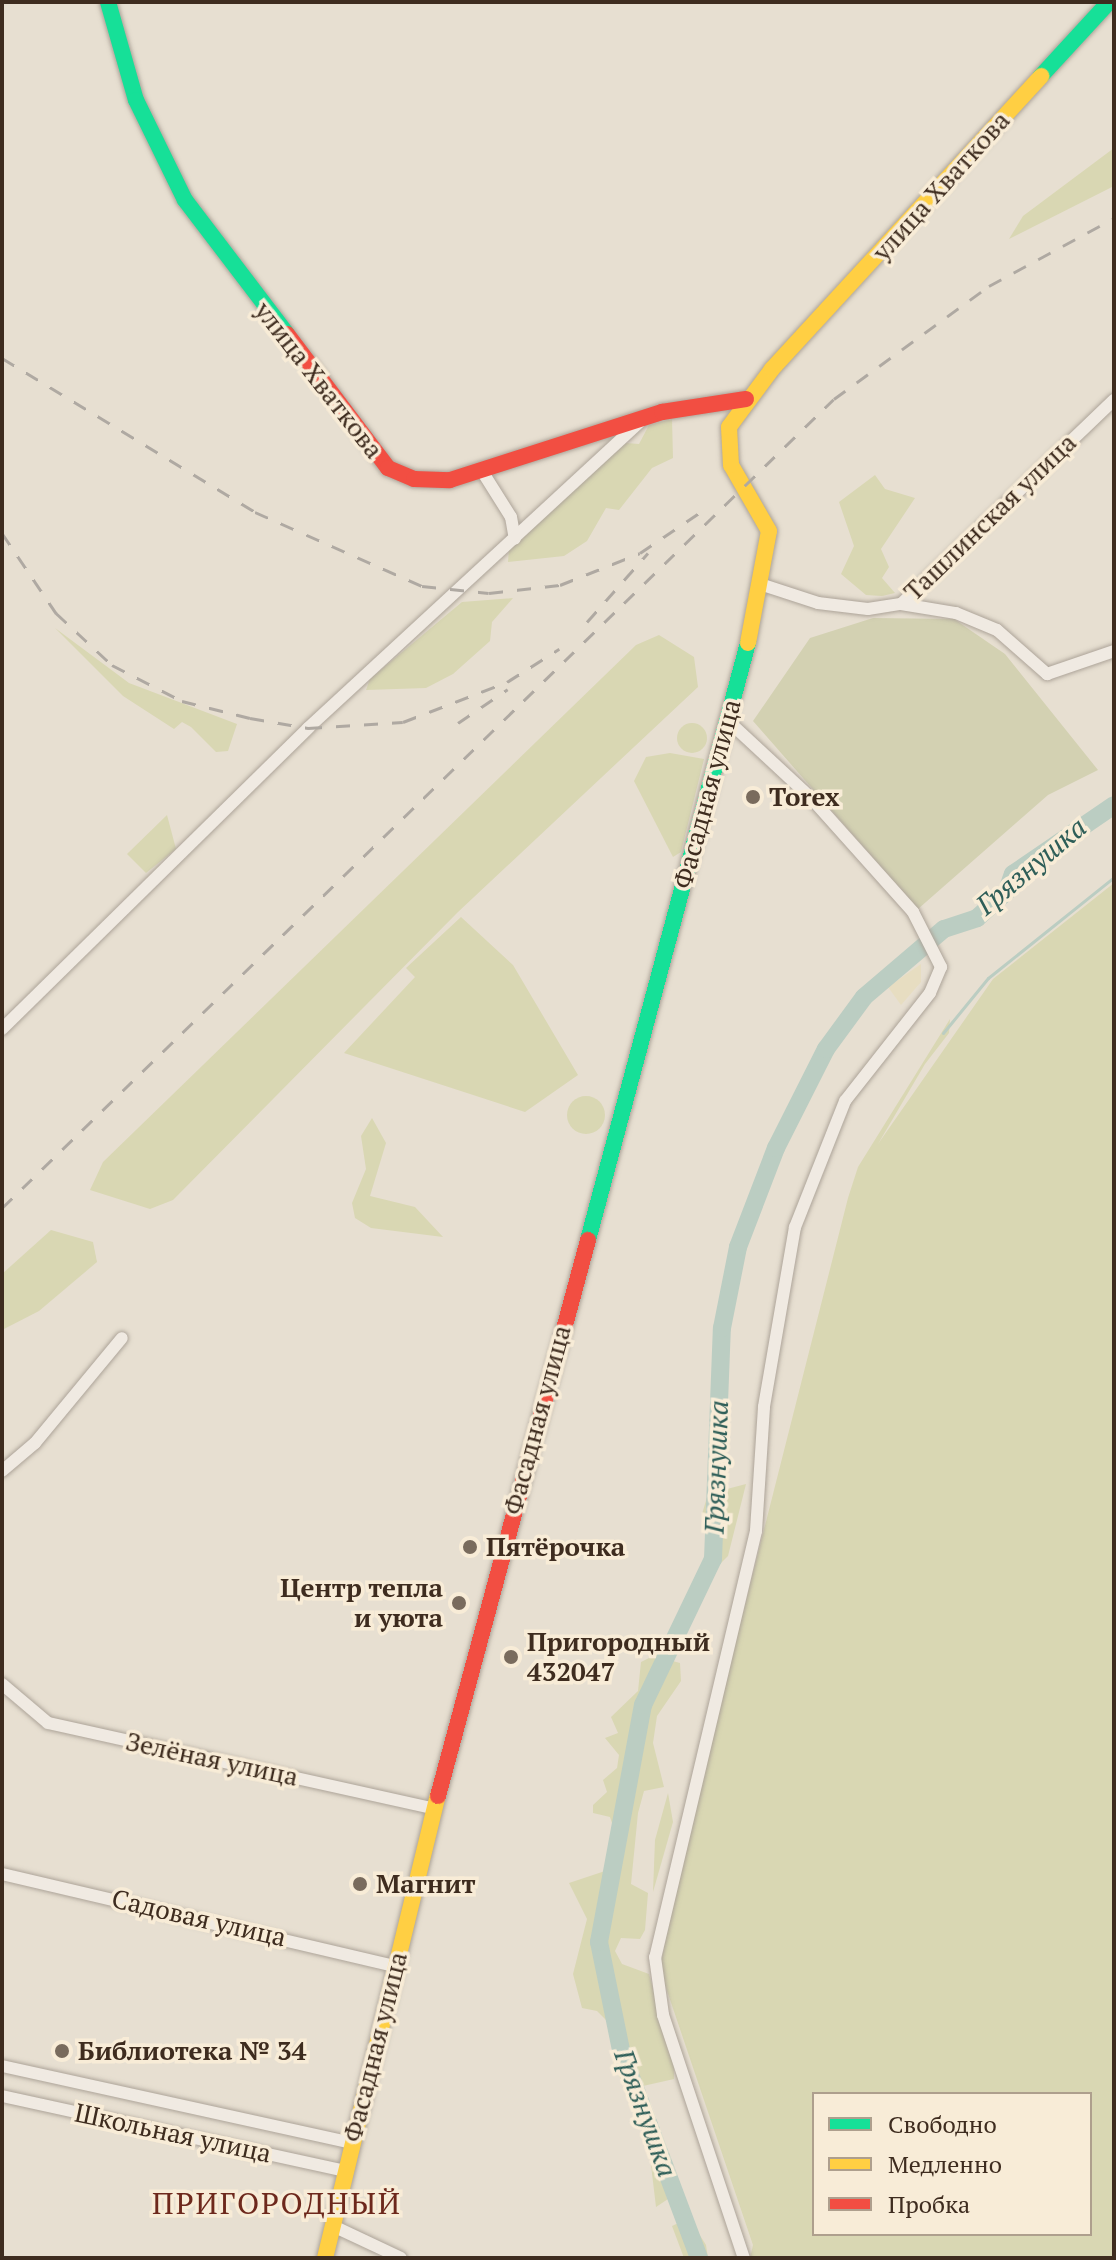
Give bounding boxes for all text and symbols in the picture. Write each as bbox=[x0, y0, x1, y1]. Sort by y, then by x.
street label: улица Хваткова bbox=[866, 105, 1016, 267]
street label: улица Хваткова bbox=[248, 295, 390, 465]
street label: Ташлинская улица bbox=[897, 427, 1083, 607]
street label: Фасадная улица bbox=[667, 696, 747, 892]
place label: Torex bbox=[769, 781, 840, 813]
marker: Torex bbox=[744, 788, 762, 806]
water label: Грязнушка bbox=[969, 810, 1093, 922]
street label: Фасадная улица bbox=[497, 1322, 577, 1518]
water label: Грязнушка bbox=[697, 1400, 735, 1534]
place label: Пятёрочка bbox=[486, 1531, 625, 1563]
marker: Пятёрочка bbox=[461, 1538, 479, 1556]
place label: Центр тепла и уюта bbox=[280, 1572, 443, 1634]
marker: Центр тепла и уюта bbox=[450, 1594, 468, 1612]
place label: Пригородный 432047 bbox=[527, 1626, 710, 1688]
marker: Пригородный 432047 bbox=[502, 1648, 520, 1666]
street label: Зелёная улица bbox=[123, 1726, 301, 1792]
place label: Магнит bbox=[376, 1868, 476, 1900]
marker: Магнит bbox=[351, 1875, 369, 1893]
street label: Садовая улица bbox=[109, 1883, 289, 1953]
street label: Фасадная улица bbox=[336, 1949, 414, 2145]
place label: Библиотека № 34 bbox=[78, 2035, 306, 2067]
marker: Библиотека № 34 bbox=[53, 2042, 71, 2060]
water label: Грязнушка bbox=[607, 2045, 685, 2181]
legend bbox=[812, 2092, 1092, 2236]
street label: Школьная улица bbox=[72, 2097, 274, 2169]
text: Свободно bbox=[888, 2108, 997, 2140]
text: Медленно bbox=[888, 2148, 1002, 2180]
district label: ПРИГОРОДНЫЙ bbox=[152, 2185, 402, 2221]
text: Пробка bbox=[888, 2188, 970, 2220]

